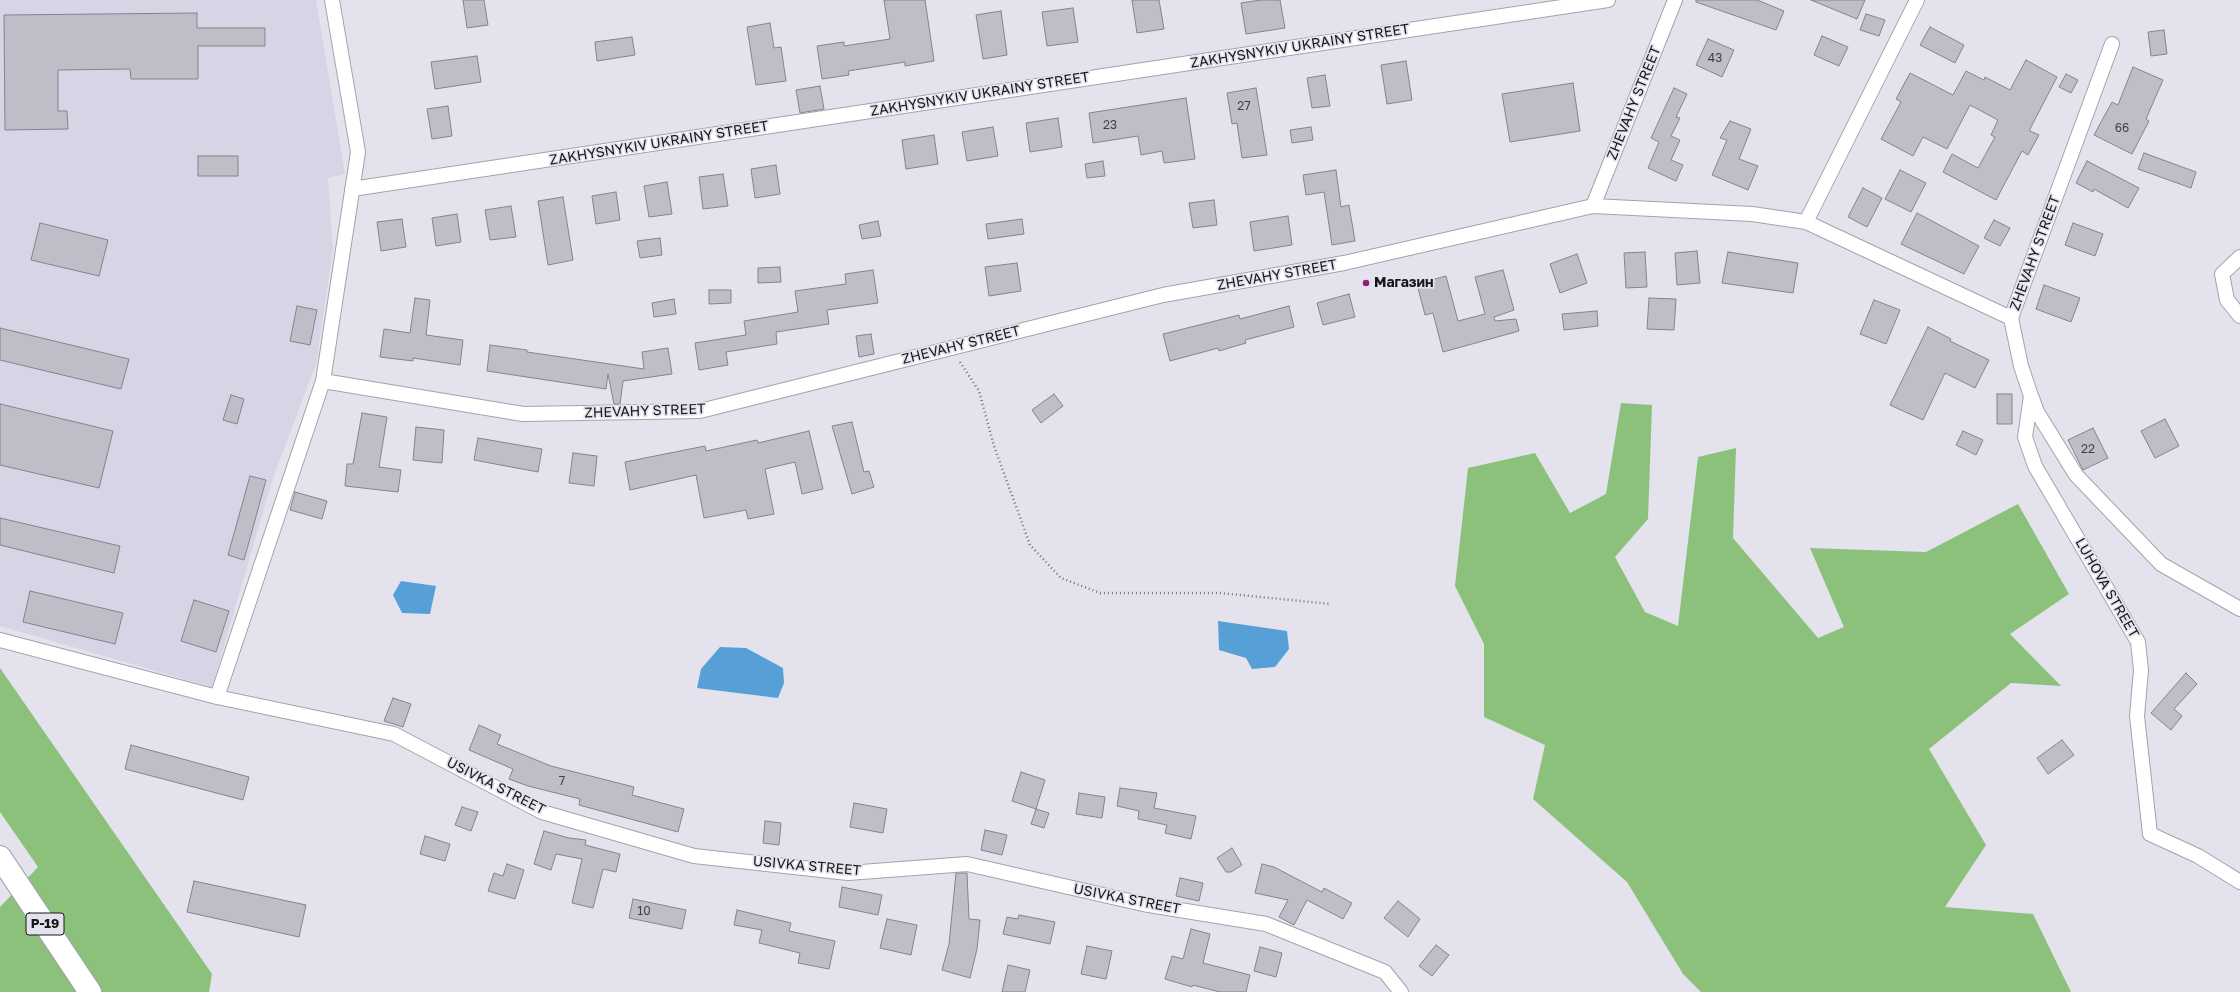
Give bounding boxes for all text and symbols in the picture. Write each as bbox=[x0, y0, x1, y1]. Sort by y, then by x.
street label: ZAKHYSNYKIV UKRAINY STREET bbox=[1189, 20, 1411, 72]
street label: ZHEVAHY STREET bbox=[1604, 44, 1664, 162]
house number: 43 bbox=[1708, 51, 1722, 65]
street label: ZAKHYSNYKIV UKRAINY STREET bbox=[869, 68, 1091, 120]
house number: 27 bbox=[1237, 99, 1251, 113]
street label: ZAKHYSNYKIV UKRAINY STREET bbox=[548, 117, 770, 169]
house number: 23 bbox=[1103, 118, 1117, 132]
house number: 66 bbox=[2115, 121, 2129, 135]
street label: ZHEVAHY STREET bbox=[2006, 193, 2064, 313]
street label: ZHEVAHY STREET bbox=[1216, 256, 1338, 294]
place label: Магазин bbox=[1374, 275, 1434, 291]
marker: Магазин bbox=[1361, 278, 1371, 288]
street label: ZHEVAHY STREET bbox=[900, 322, 1022, 368]
street label: ZHEVAHY STREET bbox=[584, 400, 706, 422]
house number: 22 bbox=[2081, 442, 2095, 456]
street label: LUHOVA STREET bbox=[2072, 535, 2142, 641]
street label: USIVKA STREET bbox=[444, 754, 548, 818]
house number: 7 bbox=[559, 774, 565, 788]
street label: USIVKA STREET bbox=[752, 853, 862, 879]
street label: USIVKA STREET bbox=[1072, 880, 1182, 918]
house number: 10 bbox=[637, 904, 651, 918]
road number: Р-19 bbox=[26, 913, 64, 935]

